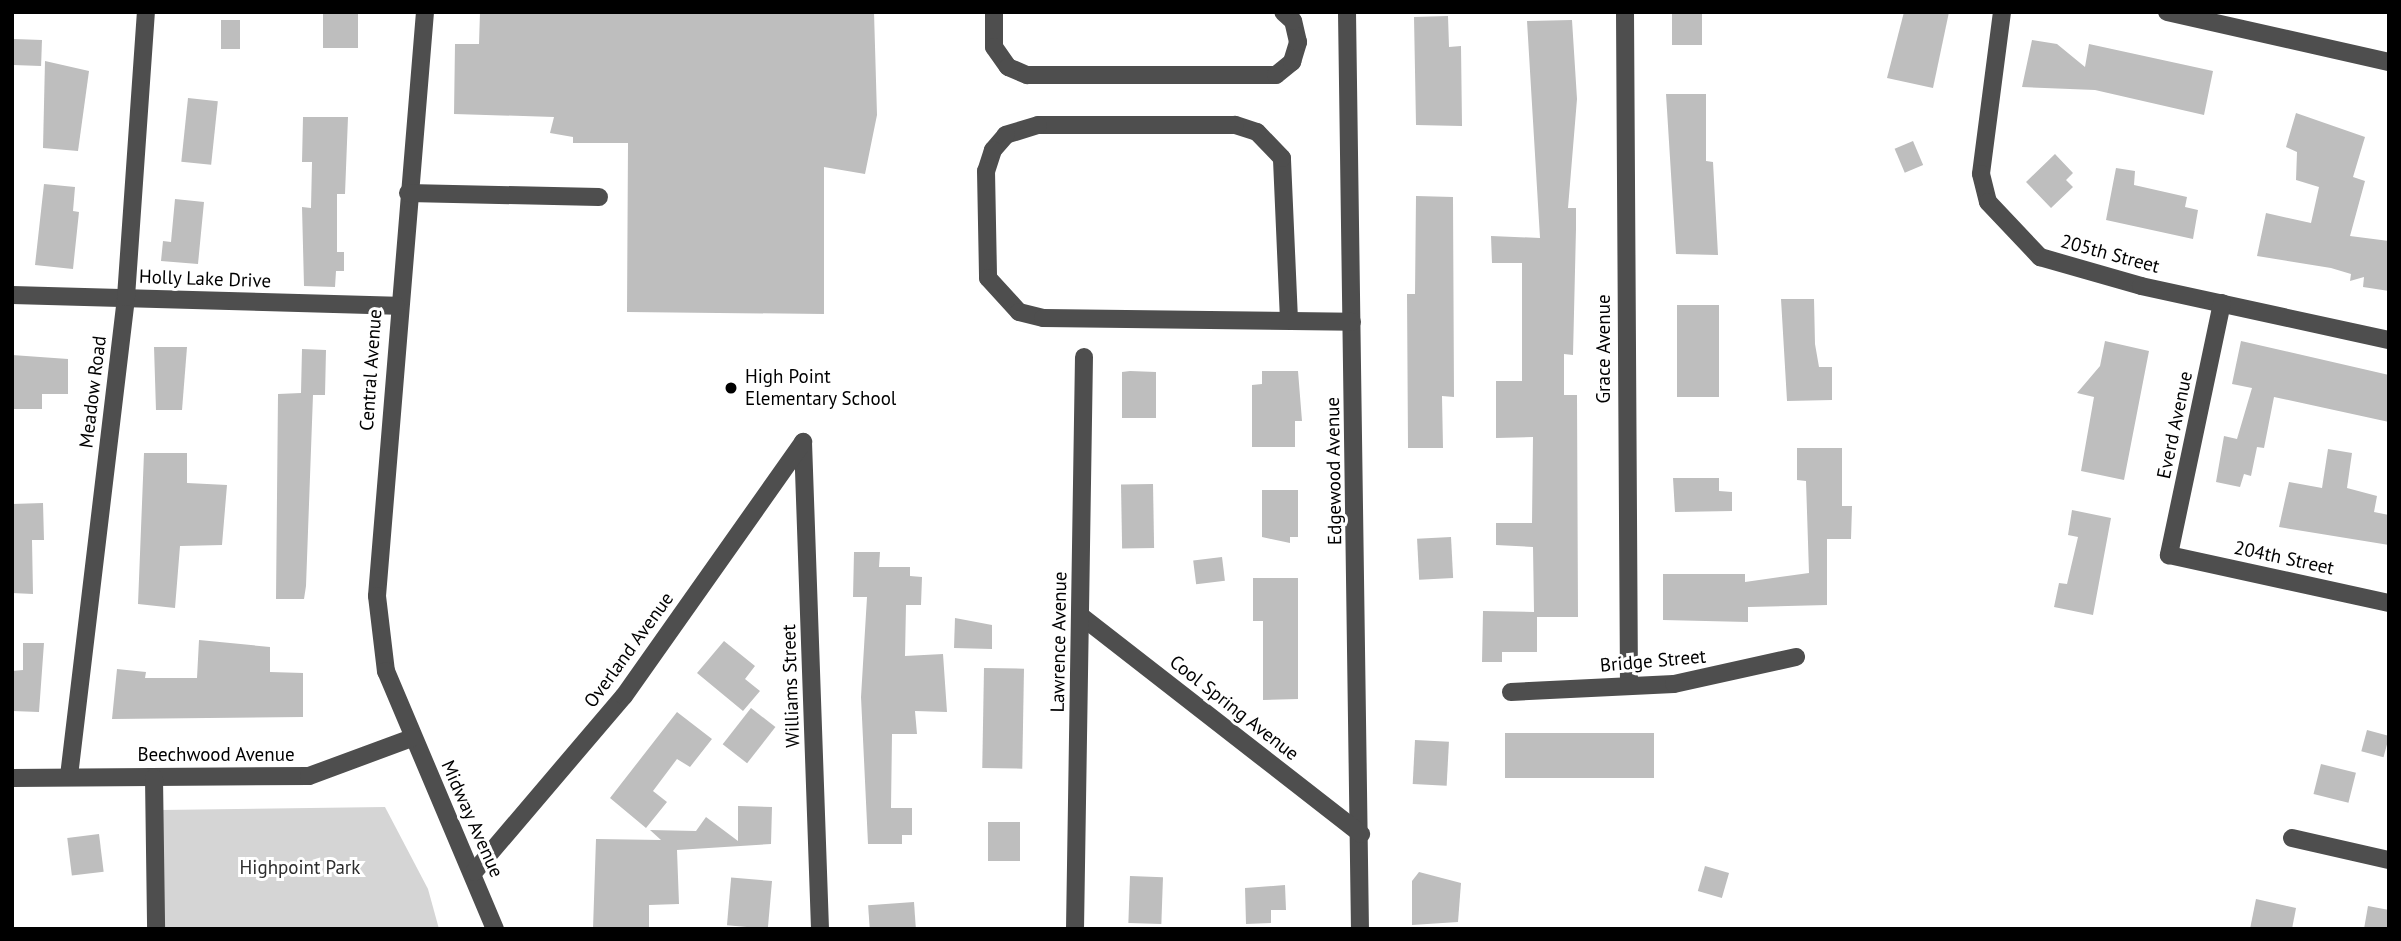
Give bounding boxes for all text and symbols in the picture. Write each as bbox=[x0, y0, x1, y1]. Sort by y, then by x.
street label: 205th Street bbox=[2058, 230, 2162, 278]
street label: Holly Lake Drive bbox=[138, 265, 272, 293]
street label: Grace Avenue bbox=[1593, 294, 1615, 404]
street label: Central Avenue bbox=[355, 308, 387, 432]
street label: Meadow Road bbox=[75, 334, 111, 450]
place label: High Point Elementary School bbox=[745, 366, 897, 410]
street label: Everd Avenue bbox=[2152, 369, 2198, 481]
marker: High Point Elementary School bbox=[723, 380, 739, 396]
street label: Edgewood Avenue bbox=[1321, 396, 1347, 546]
street label: 204th Street bbox=[2232, 536, 2336, 580]
street label: Lawrence Avenue bbox=[1046, 571, 1072, 713]
street label: Overland Avenue bbox=[579, 588, 679, 712]
street label: Williams Street bbox=[777, 624, 805, 748]
street label: Bridge Street bbox=[1599, 645, 1707, 677]
street label: Cool Spring Avenue bbox=[1165, 650, 1303, 766]
street label: Beechwood Avenue bbox=[137, 744, 295, 766]
street label: Midway Avenue bbox=[436, 756, 508, 882]
park label: Highpoint Park bbox=[240, 857, 360, 879]

